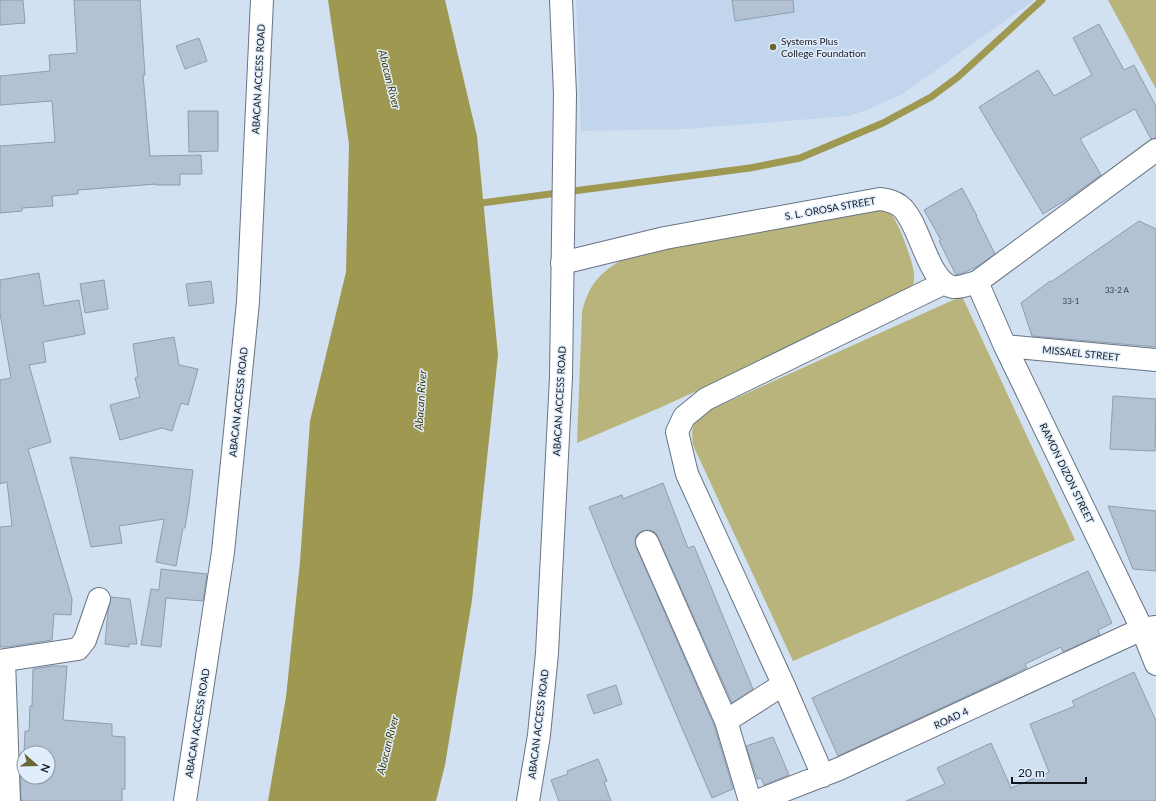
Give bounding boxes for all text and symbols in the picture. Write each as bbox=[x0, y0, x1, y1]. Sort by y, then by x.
street label: ABACAN ACCESS ROAD bbox=[249, 23, 267, 134]
place label: Systems Plus College Foundation bbox=[781, 35, 866, 59]
marker: Systems Plus College Foundation bbox=[768, 42, 778, 52]
water label: Abacan River bbox=[376, 47, 404, 110]
street label: S. L. OROSA STREET bbox=[784, 194, 876, 222]
house number: 33-2 A bbox=[1105, 285, 1130, 295]
house number: 33-1 bbox=[1063, 296, 1080, 306]
street label: MISSAEL STREET bbox=[1042, 343, 1120, 363]
street label: ABACAN ACCESS ROAD bbox=[550, 345, 568, 456]
street label: ABACAN ACCESS ROAD bbox=[226, 346, 250, 458]
water label: Abacan River bbox=[411, 369, 429, 432]
street label: RAMON DIZON STREET bbox=[1037, 421, 1097, 525]
street label: ABACAN ACCESS ROAD bbox=[182, 667, 212, 778]
street label: ABACAN ACCESS ROAD bbox=[525, 668, 551, 780]
street label: ROAD 4 bbox=[932, 705, 970, 731]
water label: Abacan River bbox=[373, 714, 401, 777]
north arrow bbox=[16, 745, 56, 785]
scale bar bbox=[1012, 759, 1086, 785]
text: N bbox=[38, 762, 53, 775]
text: 20 m bbox=[1018, 765, 1045, 780]

